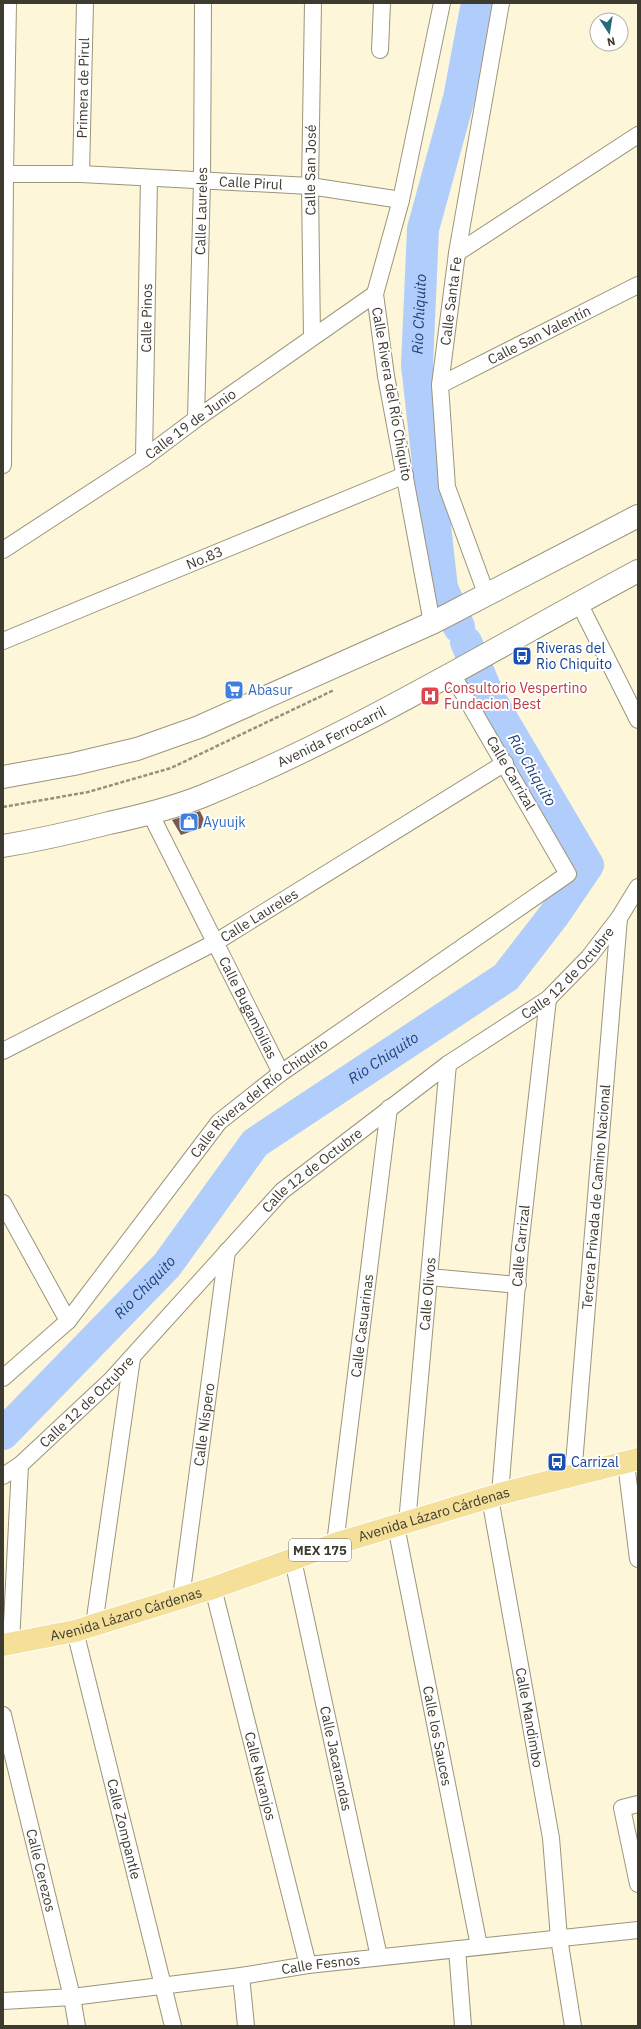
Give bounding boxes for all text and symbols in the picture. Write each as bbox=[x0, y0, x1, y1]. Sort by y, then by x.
north arrow bbox=[589, 12, 629, 52]
text: N bbox=[606, 34, 616, 49]
street label: Primera de Pirul bbox=[73, 37, 93, 139]
street label: Calle San José bbox=[301, 124, 320, 216]
street label: Calle Laureles bbox=[191, 167, 211, 255]
street label: Calle Pirul bbox=[219, 172, 283, 194]
street label: Calle Santa Fe bbox=[436, 255, 465, 346]
water label: Rio Chiquito bbox=[407, 273, 430, 355]
street label: Calle Pinos bbox=[137, 283, 156, 353]
street label: Calle San Valentín bbox=[485, 301, 594, 368]
street label: Calle Rivera del Río Chiquito bbox=[368, 306, 416, 483]
street label: Calle 19 de Junio bbox=[141, 385, 240, 463]
street label: No.83 bbox=[183, 542, 226, 573]
place label: Riveras del Rio Chiquito bbox=[536, 639, 612, 673]
bus stop icon: Riveras del Rio Chiquito bbox=[511, 645, 533, 667]
supermarket icon: Abasur bbox=[223, 679, 245, 701]
place label: Consultorio Vespertino Fundacion Best bbox=[444, 679, 587, 713]
place label: Abasur bbox=[248, 681, 292, 699]
hospital icon: Consultorio Vespertino Fundacion Best bbox=[419, 685, 441, 707]
street label: Avenida Ferrocarril bbox=[274, 702, 389, 771]
water label: Rio Chiquito bbox=[504, 730, 561, 809]
street label: Calle Carrizal bbox=[483, 733, 539, 813]
shop icon: Ayuujk bbox=[178, 811, 200, 833]
place label: Ayuujk bbox=[203, 813, 246, 831]
street label: Calle Laureles bbox=[217, 884, 302, 946]
street label: Calle 12 de Octubre bbox=[518, 923, 618, 1023]
street label: Calle Bugambilias bbox=[215, 954, 281, 1062]
water label: Rio Chiquito bbox=[344, 1027, 422, 1088]
street label: Calle Rivera del Río Chiquito bbox=[186, 1034, 331, 1161]
street label: Tercera Privada de Camino Nacional bbox=[578, 1084, 614, 1310]
street label: Calle 12 de Octubre bbox=[258, 1124, 366, 1216]
street label: Calle Carrizal bbox=[508, 1204, 534, 1288]
water label: Rio Chiquito bbox=[110, 1252, 179, 1323]
street label: Calle Olivos bbox=[415, 1256, 440, 1331]
street label: Calle Casuarinas bbox=[347, 1273, 377, 1378]
street label: Calle 12 de Octubre bbox=[35, 1352, 138, 1452]
street label: Calle Níspero bbox=[190, 1382, 218, 1467]
bus stop icon: Carrizal bbox=[546, 1451, 568, 1473]
place label: Carrizal bbox=[571, 1453, 619, 1471]
street label: Avenida Lázaro Cárdenas bbox=[356, 1483, 512, 1545]
road number: MEX 175 bbox=[289, 1539, 351, 1561]
street label: Avenida Lázaro Cárdenas bbox=[49, 1583, 204, 1645]
street label: Calle Mandimbo bbox=[512, 1666, 547, 1769]
street label: Calle los Sauces bbox=[419, 1684, 456, 1788]
street label: Calle Jacarandas bbox=[316, 1704, 356, 1813]
street label: Calle Naranjos bbox=[241, 1730, 280, 1823]
street label: Calle Zompantle bbox=[103, 1777, 145, 1881]
street label: Calle Cerezos bbox=[22, 1827, 60, 1914]
street label: Calle Fesnos bbox=[280, 1951, 361, 1978]

